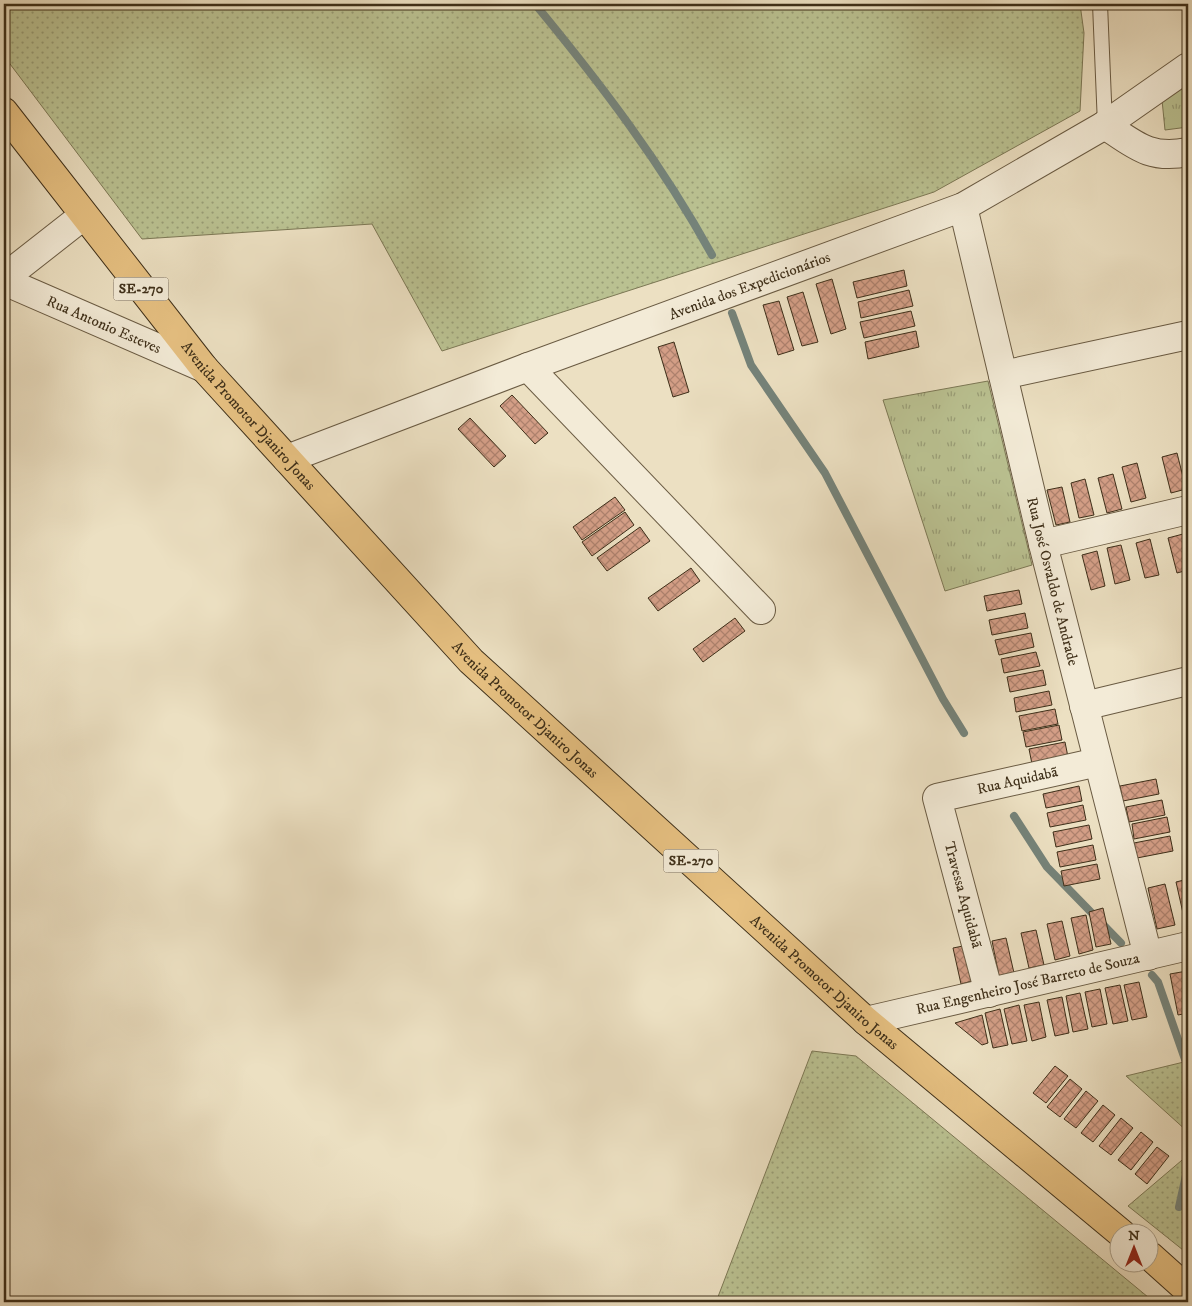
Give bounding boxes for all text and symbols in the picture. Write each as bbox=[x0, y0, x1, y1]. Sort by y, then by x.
street label: Avenida dos Expedicionários bbox=[666, 247, 833, 324]
road number: SE-270 bbox=[114, 278, 168, 300]
street label: Rua Antonio Esteves bbox=[44, 291, 164, 358]
street label: Avenida Promotor Djaniro Jonas bbox=[177, 337, 320, 494]
street label: Rua José Osvaldo de Andrade bbox=[1023, 495, 1083, 668]
street label: Avenida Promotor Djaniro Jonas bbox=[448, 637, 603, 782]
street label: Rua Aquidabã bbox=[975, 762, 1060, 798]
street label: Travessa Aquidabã bbox=[940, 840, 986, 951]
road number: SE-270 bbox=[664, 849, 718, 872]
street label: Avenida Promotor Djaniro Jonas bbox=[746, 911, 903, 1054]
street label: Rua Engenheiro José Barreto de Souza bbox=[914, 948, 1142, 1019]
north arrow bbox=[1110, 1224, 1160, 1274]
text: N bbox=[1128, 1227, 1140, 1245]

